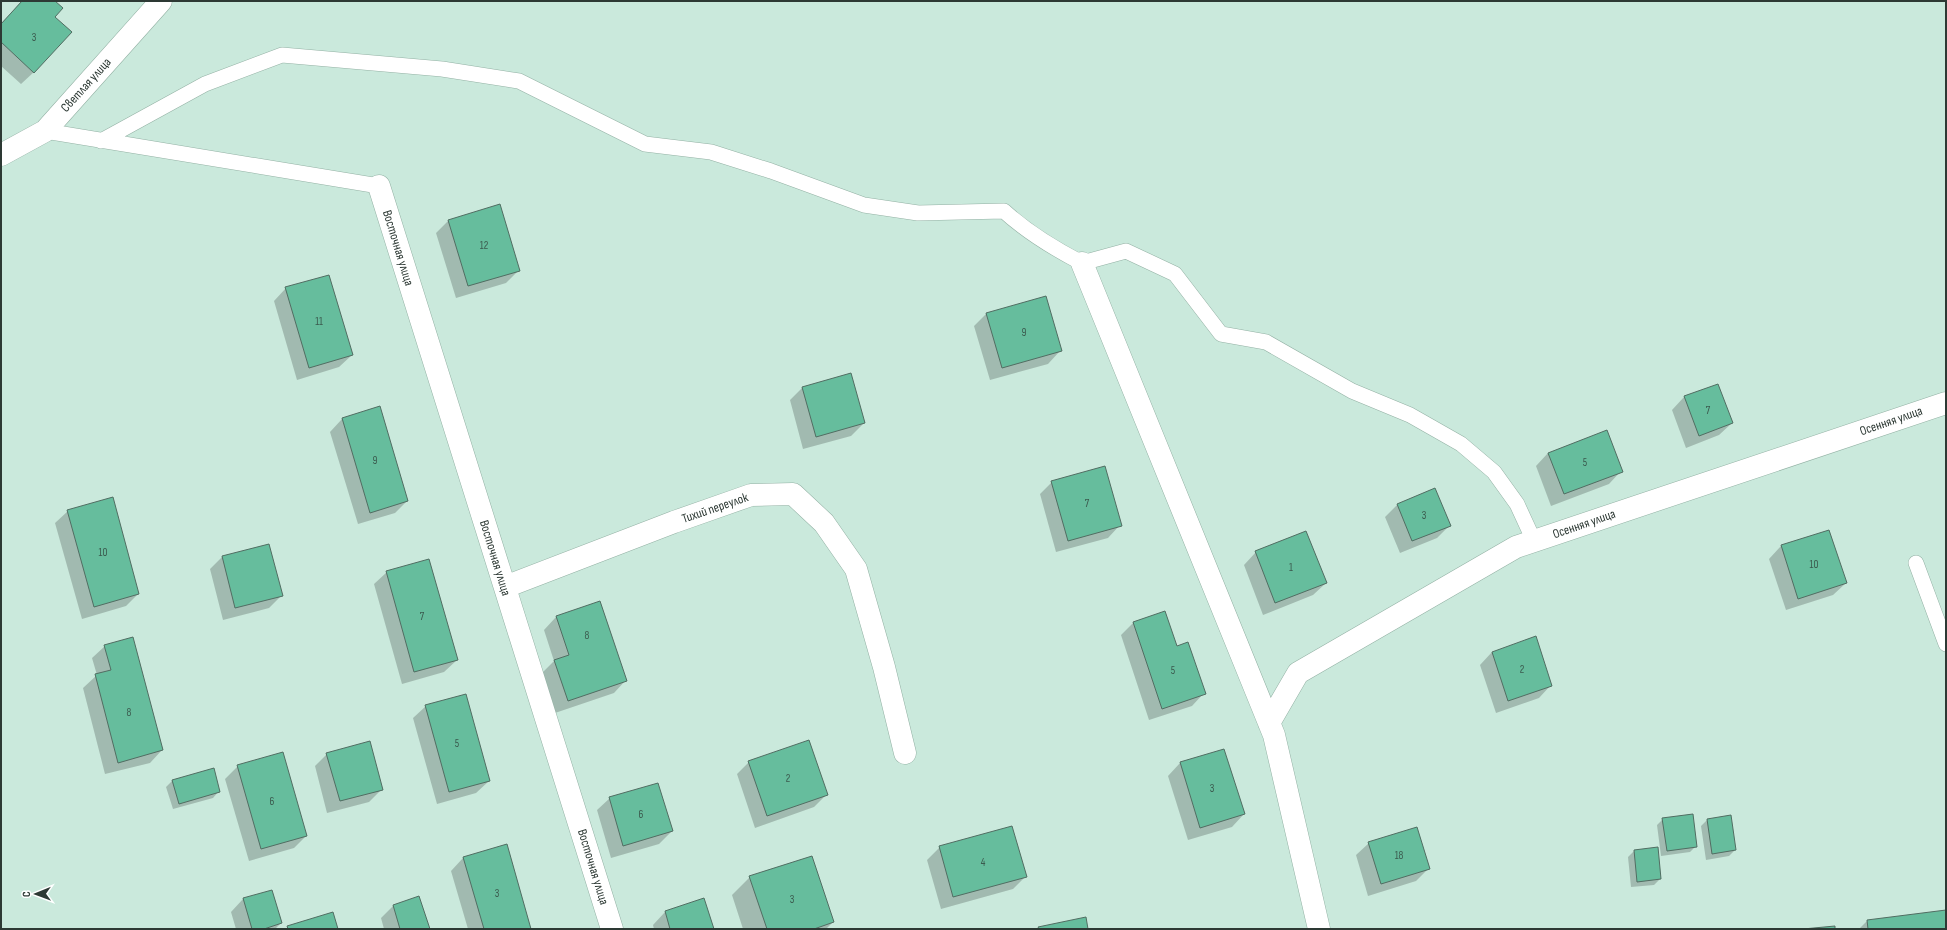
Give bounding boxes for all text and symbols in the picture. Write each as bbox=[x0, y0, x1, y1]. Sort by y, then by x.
house number: 3 bbox=[32, 31, 37, 44]
street label: Светлая улица bbox=[57, 55, 115, 115]
street label: Восточная улица bbox=[379, 208, 417, 288]
house number: 12 bbox=[480, 239, 489, 252]
house number: 11 bbox=[315, 315, 323, 328]
house number: 9 bbox=[1022, 326, 1027, 339]
street label: Осенняя улица bbox=[1858, 403, 1924, 439]
house number: 7 bbox=[1706, 404, 1711, 417]
house number: 9 bbox=[373, 454, 378, 467]
house number: 5 bbox=[1583, 456, 1587, 469]
street label: Тихий переулок bbox=[680, 489, 750, 527]
house number: 7 bbox=[1085, 497, 1090, 510]
street label: Осенняя улица bbox=[1551, 506, 1617, 542]
house number: 3 bbox=[1422, 509, 1427, 522]
street label: Восточная улица bbox=[476, 518, 514, 598]
house number: 10 bbox=[99, 546, 107, 559]
house number: 10 bbox=[1810, 558, 1818, 571]
house number: 1 bbox=[1289, 561, 1293, 574]
house number: 7 bbox=[420, 610, 425, 623]
house number: 8 bbox=[585, 629, 590, 642]
house number: 2 bbox=[1520, 663, 1525, 676]
house number: 5 bbox=[1171, 664, 1175, 677]
house number: 8 bbox=[127, 706, 132, 719]
house number: 5 bbox=[455, 737, 459, 750]
house number: 2 bbox=[786, 772, 791, 785]
house number: 3 bbox=[1210, 782, 1215, 795]
house number: 6 bbox=[270, 795, 275, 808]
house number: 6 bbox=[639, 808, 644, 821]
street label: Восточная улица bbox=[574, 827, 612, 907]
house number: 18 bbox=[1395, 849, 1404, 862]
house number: 4 bbox=[981, 856, 986, 869]
north arrow bbox=[16, 874, 56, 914]
house number: 3 bbox=[495, 887, 500, 900]
text: С bbox=[20, 891, 33, 897]
house number: 3 bbox=[790, 893, 795, 906]

